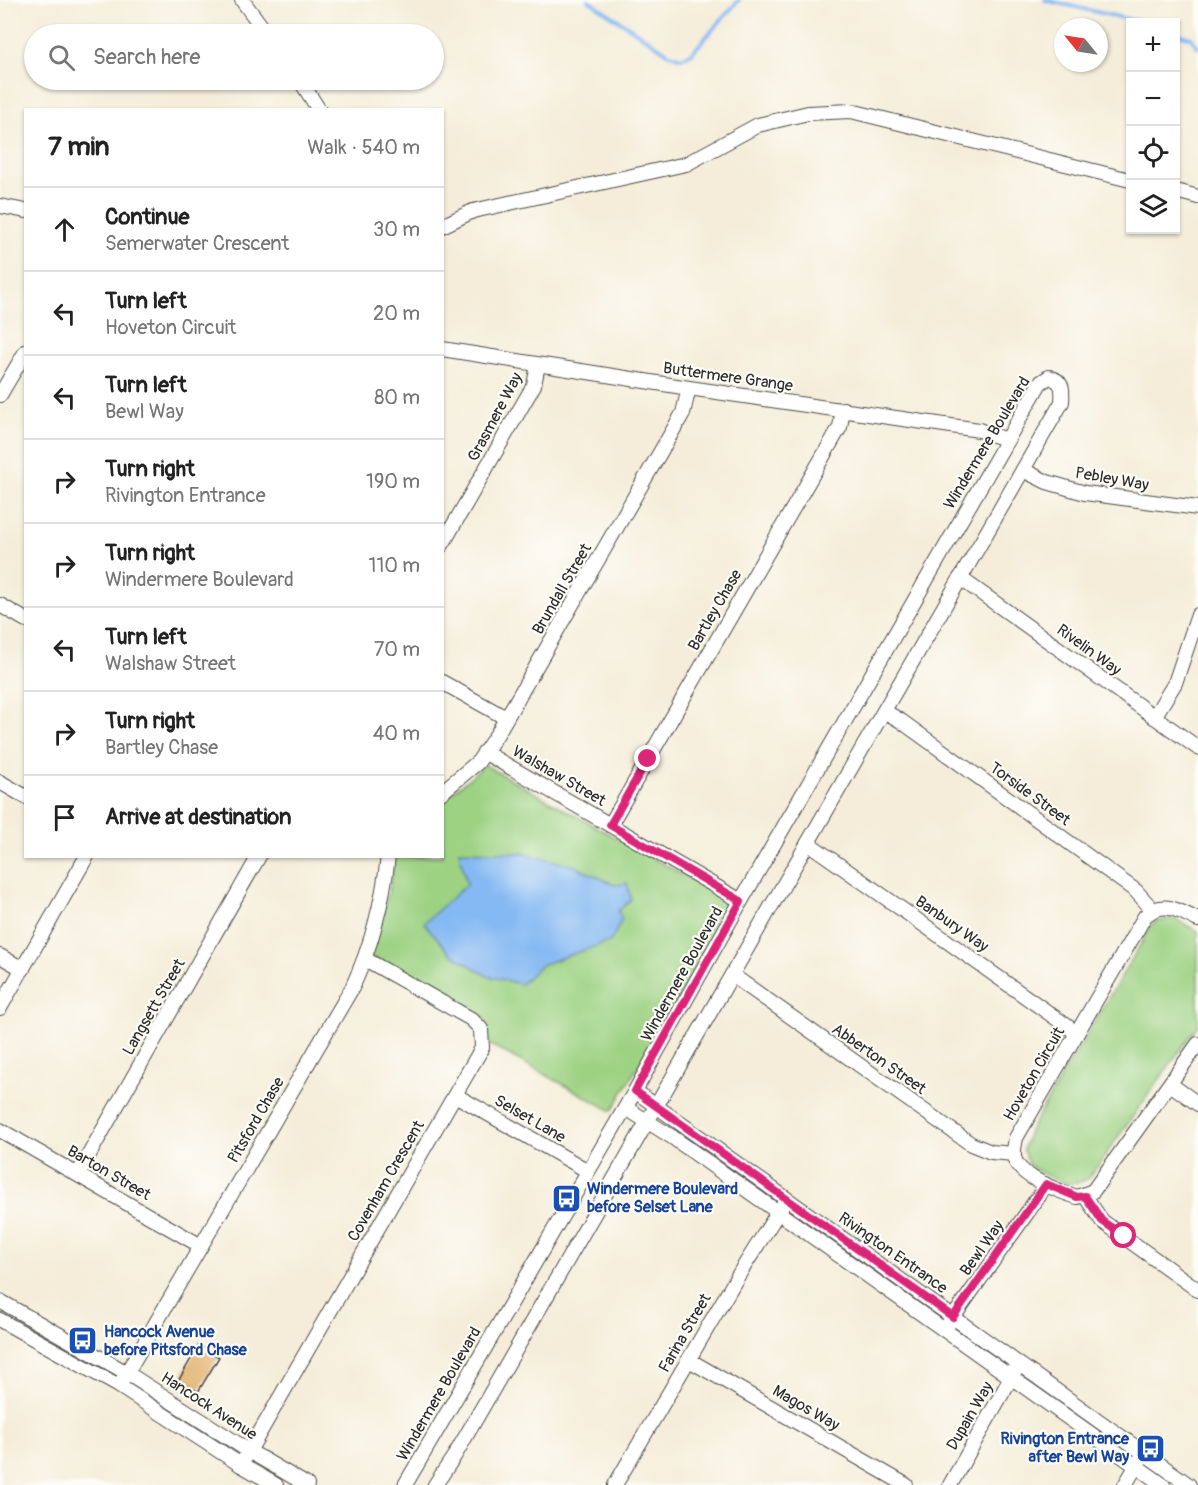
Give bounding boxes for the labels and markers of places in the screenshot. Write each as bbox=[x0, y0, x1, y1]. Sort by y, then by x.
place label: Windermere Boulevard before Selset Lane bbox=[587, 1179, 738, 1217]
bus stop icon: Windermere Boulevard before Selset Lane bbox=[550, 1182, 582, 1214]
place label: Hancock Avenue before Pitsford Chase bbox=[104, 1322, 248, 1360]
bus stop icon: Hancock Avenue before Pitsford Chase bbox=[67, 1325, 99, 1357]
place label: Rivington Entrance after Bewl Way bbox=[1001, 1429, 1130, 1467]
bus stop icon: Rivington Entrance after Bewl Way bbox=[1134, 1432, 1166, 1464]

